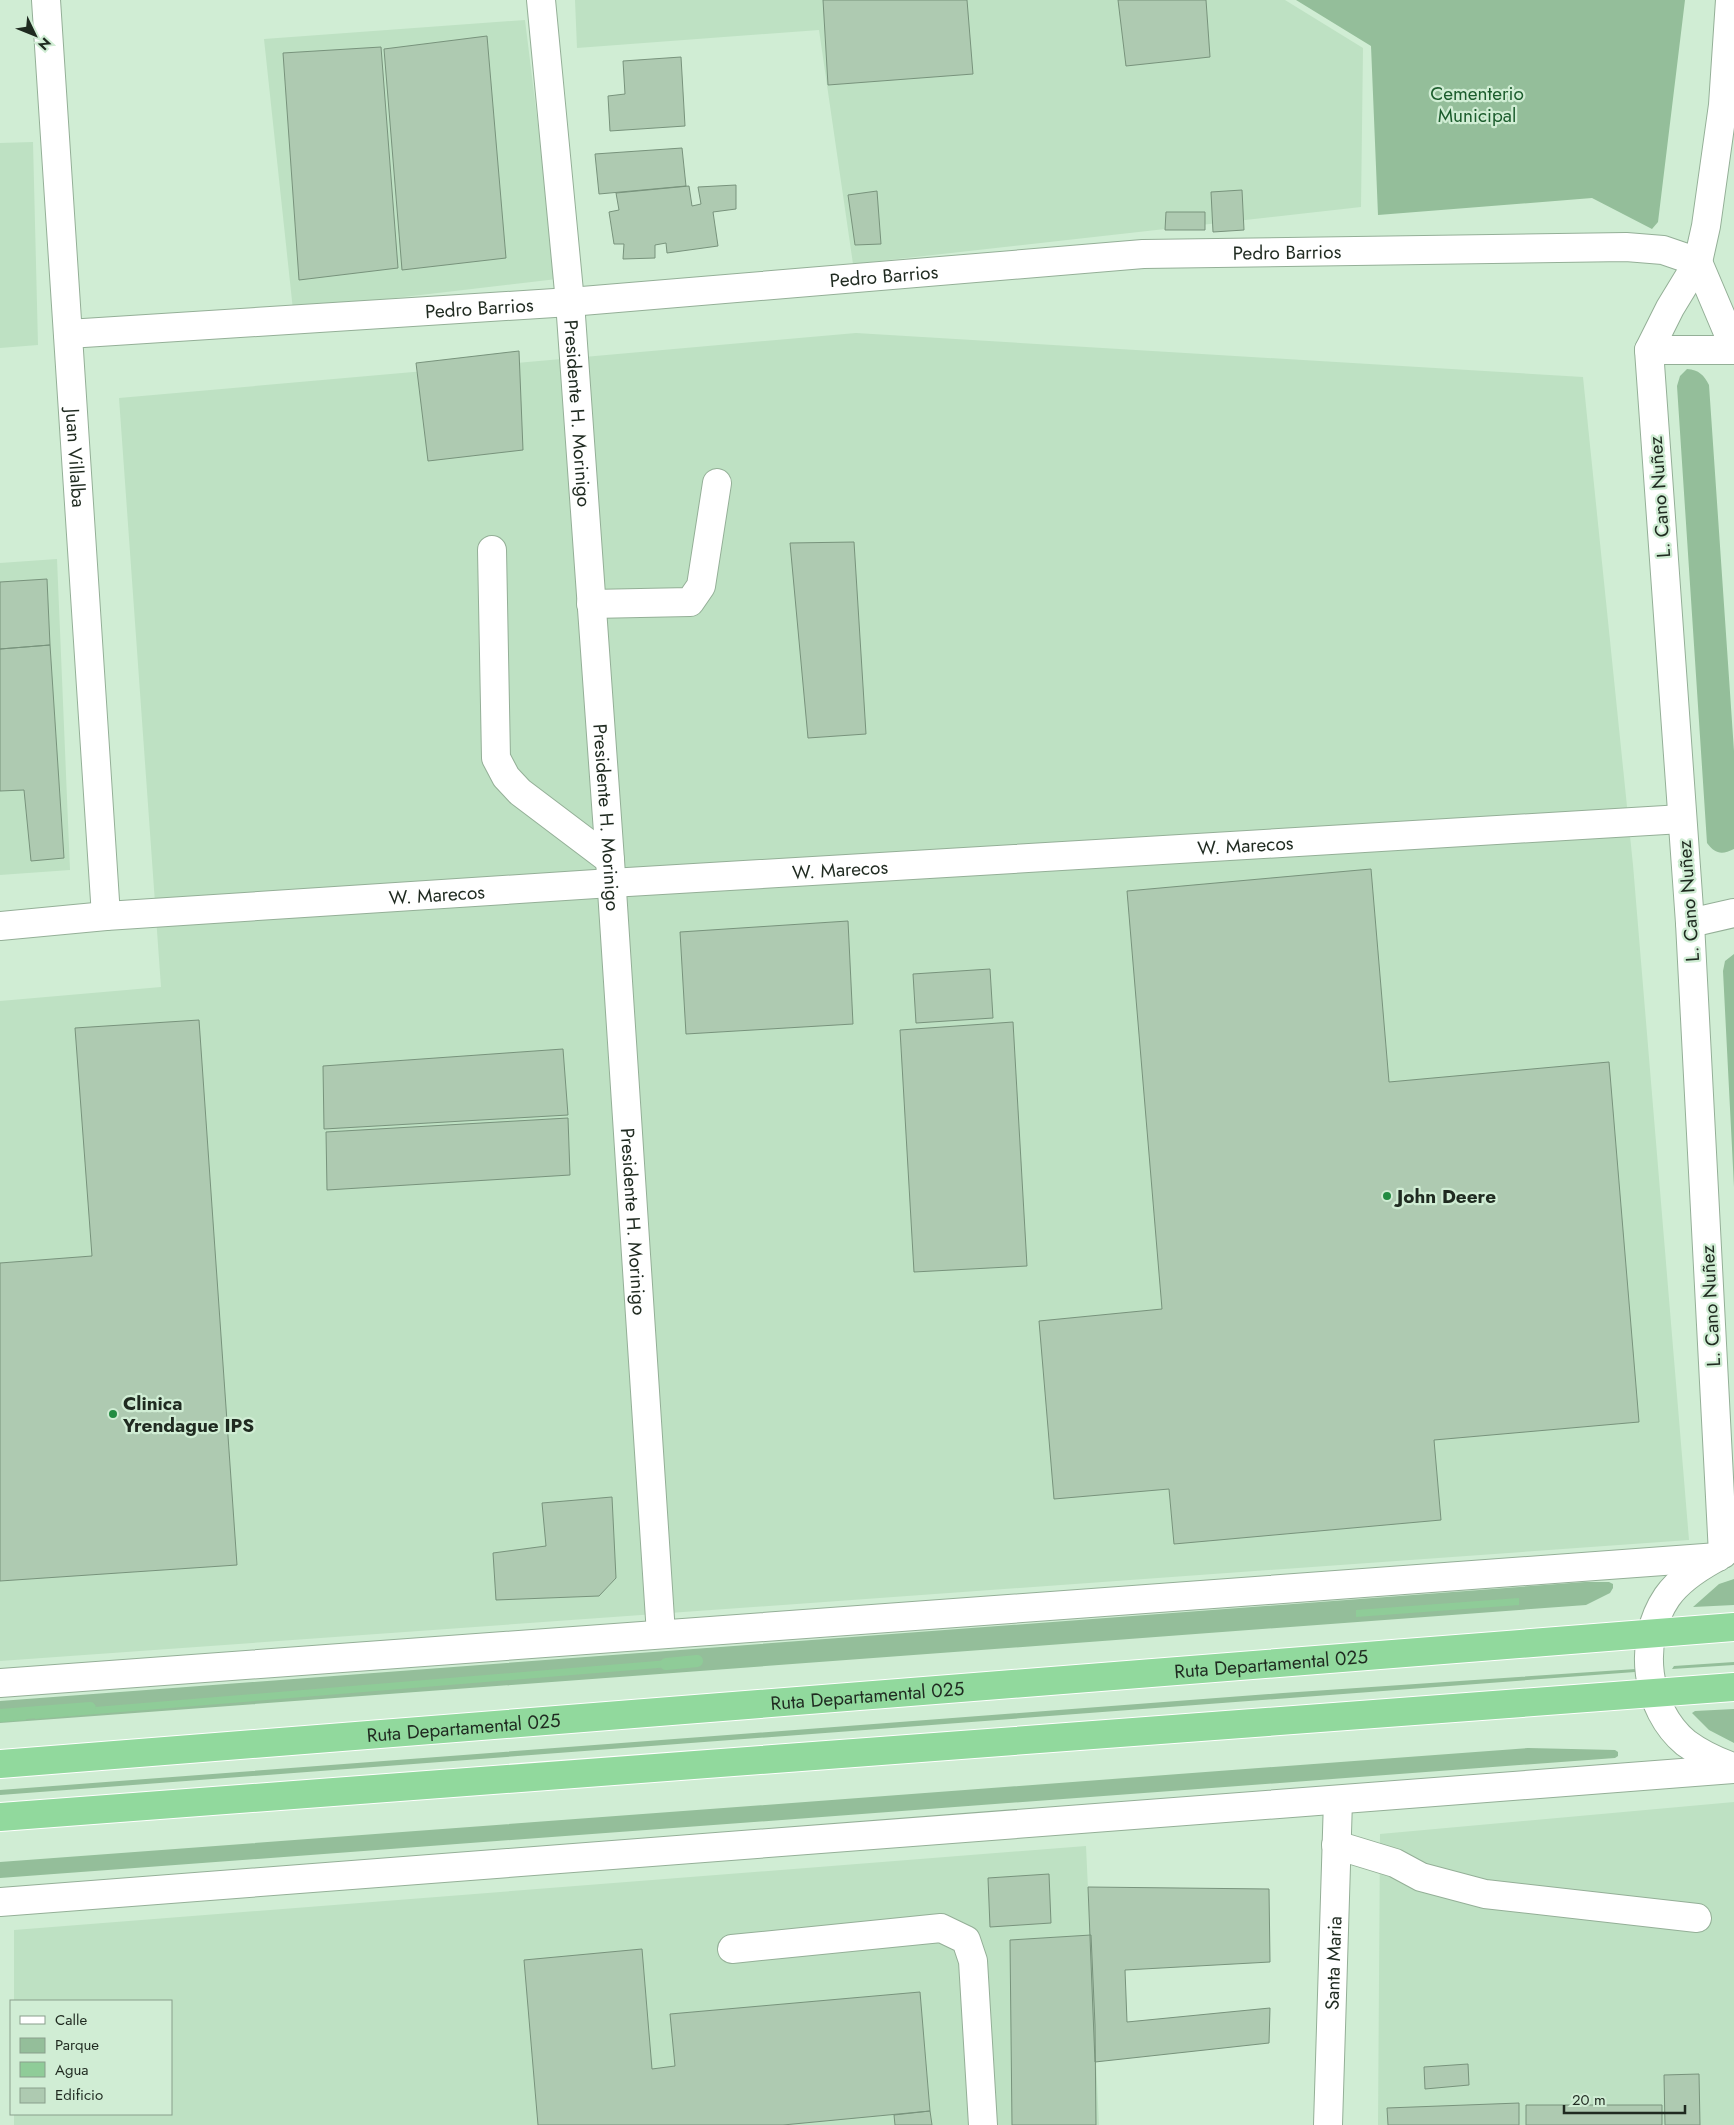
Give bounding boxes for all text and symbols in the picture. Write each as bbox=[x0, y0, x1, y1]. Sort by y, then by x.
north arrow bbox=[10, 10, 60, 60]
text: N bbox=[33, 33, 56, 55]
park label: Cementerio Municipal bbox=[1430, 80, 1524, 129]
street label: Pedro Barrios bbox=[1232, 238, 1342, 267]
street label: Pedro Barrios bbox=[829, 258, 939, 294]
street label: Pedro Barrios bbox=[424, 291, 535, 325]
street label: Presidente H. Morinigo bbox=[557, 319, 598, 508]
street label: Juan Villalba bbox=[59, 405, 92, 508]
street label: L. Cano Nuñez bbox=[1642, 435, 1677, 559]
street label: Presidente H. Morinigo bbox=[586, 723, 626, 912]
street label: W. Marecos bbox=[1197, 829, 1294, 862]
street label: L. Cano Nuñez bbox=[1671, 839, 1706, 963]
street label: W. Marecos bbox=[791, 853, 889, 886]
street label: W. Marecos bbox=[388, 878, 486, 911]
street label: Presidente H. Morinigo bbox=[614, 1127, 653, 1316]
place label: John Deere bbox=[1393, 1183, 1496, 1210]
marker: John Deere bbox=[1381, 1190, 1393, 1202]
street label: L. Cano Nuñez bbox=[1694, 1244, 1727, 1367]
place label: Clinica Yrendague IPS bbox=[122, 1390, 254, 1439]
marker: Clinica Yrendague IPS bbox=[107, 1408, 119, 1420]
street label: Ruta Departamental 025 bbox=[1173, 1643, 1369, 1685]
street label: Ruta Departamental 025 bbox=[769, 1675, 965, 1717]
street label: Ruta Departamental 025 bbox=[366, 1707, 562, 1749]
street label: Santa Maria bbox=[1319, 1916, 1348, 2011]
legend bbox=[10, 2000, 172, 2115]
text: Calle bbox=[55, 2009, 87, 2031]
text: Parque bbox=[55, 2034, 99, 2056]
text: Agua bbox=[55, 2059, 89, 2081]
scale bar bbox=[1564, 2082, 1685, 2114]
text: Edificio bbox=[55, 2084, 103, 2106]
text: 20 m bbox=[1572, 2089, 1606, 2111]

